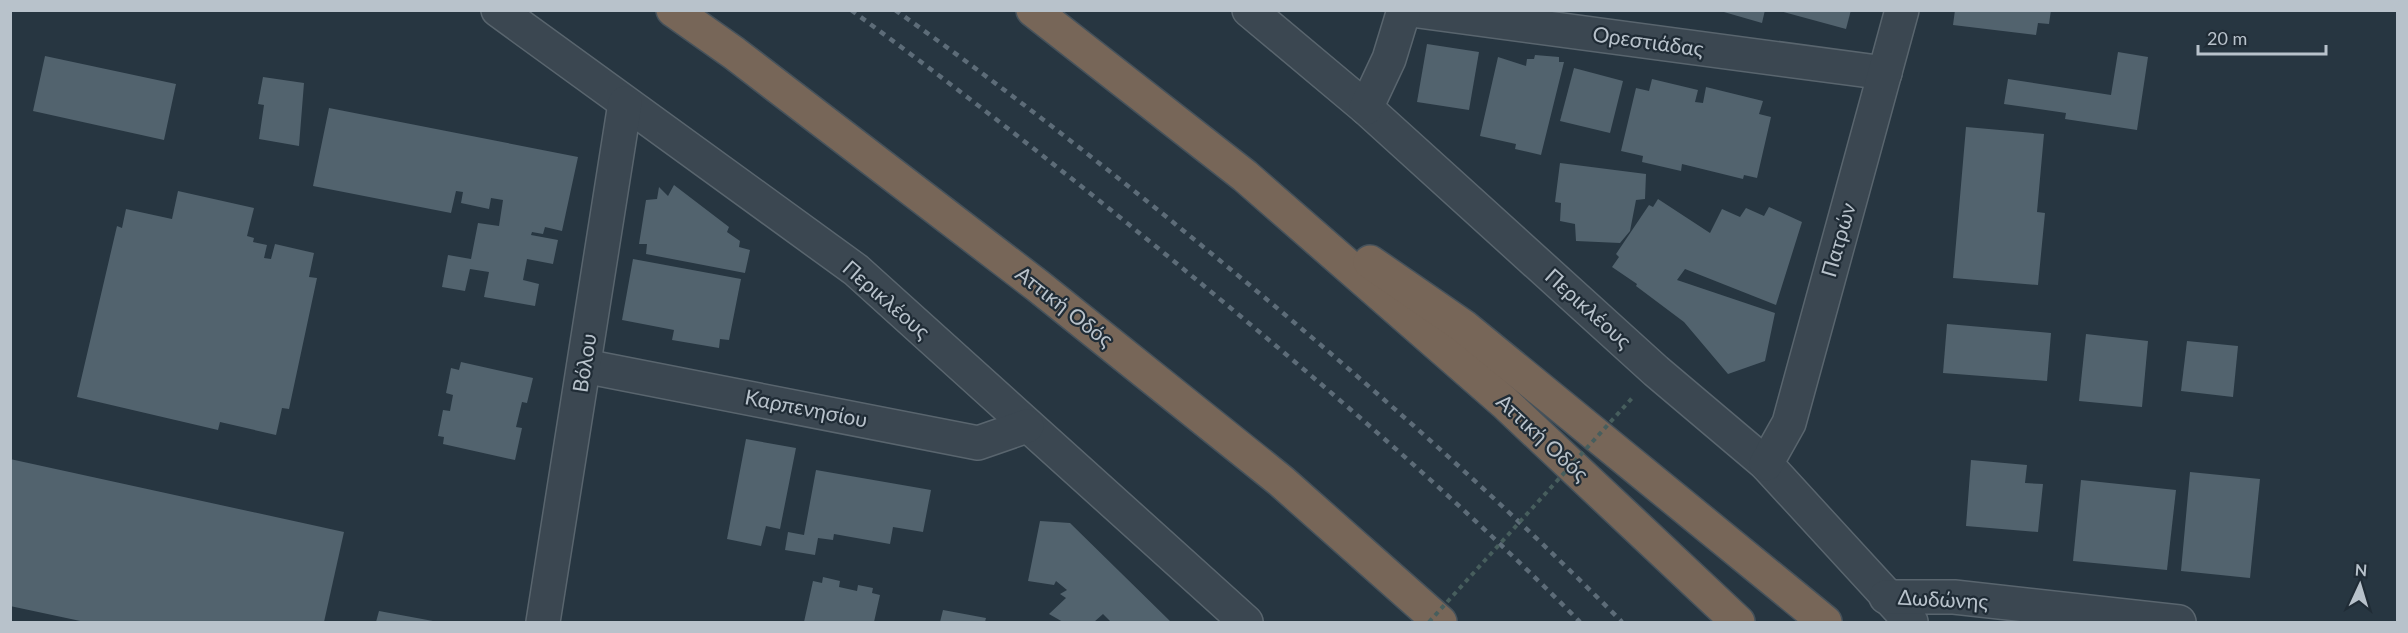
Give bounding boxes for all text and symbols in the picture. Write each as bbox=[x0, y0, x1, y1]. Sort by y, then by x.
scale bar bbox=[2198, 18, 2326, 56]
street label: Ορεστιάδας bbox=[1591, 20, 1706, 61]
text: 20 m bbox=[2207, 27, 2247, 49]
street label: Πατρών bbox=[1815, 199, 1860, 280]
street label: Περικλέους bbox=[838, 254, 936, 344]
street label: Αττική Οδός bbox=[1011, 260, 1119, 352]
street label: Περικλέους bbox=[1541, 263, 1637, 353]
street label: Βόλου bbox=[567, 331, 601, 394]
street label: Καρπενησίου bbox=[743, 383, 870, 432]
street label: Αττική Οδός bbox=[1492, 388, 1594, 486]
north arrow bbox=[2330, 555, 2390, 615]
text: N bbox=[2354, 560, 2368, 579]
street label: Δωδώνης bbox=[1897, 584, 1989, 613]

